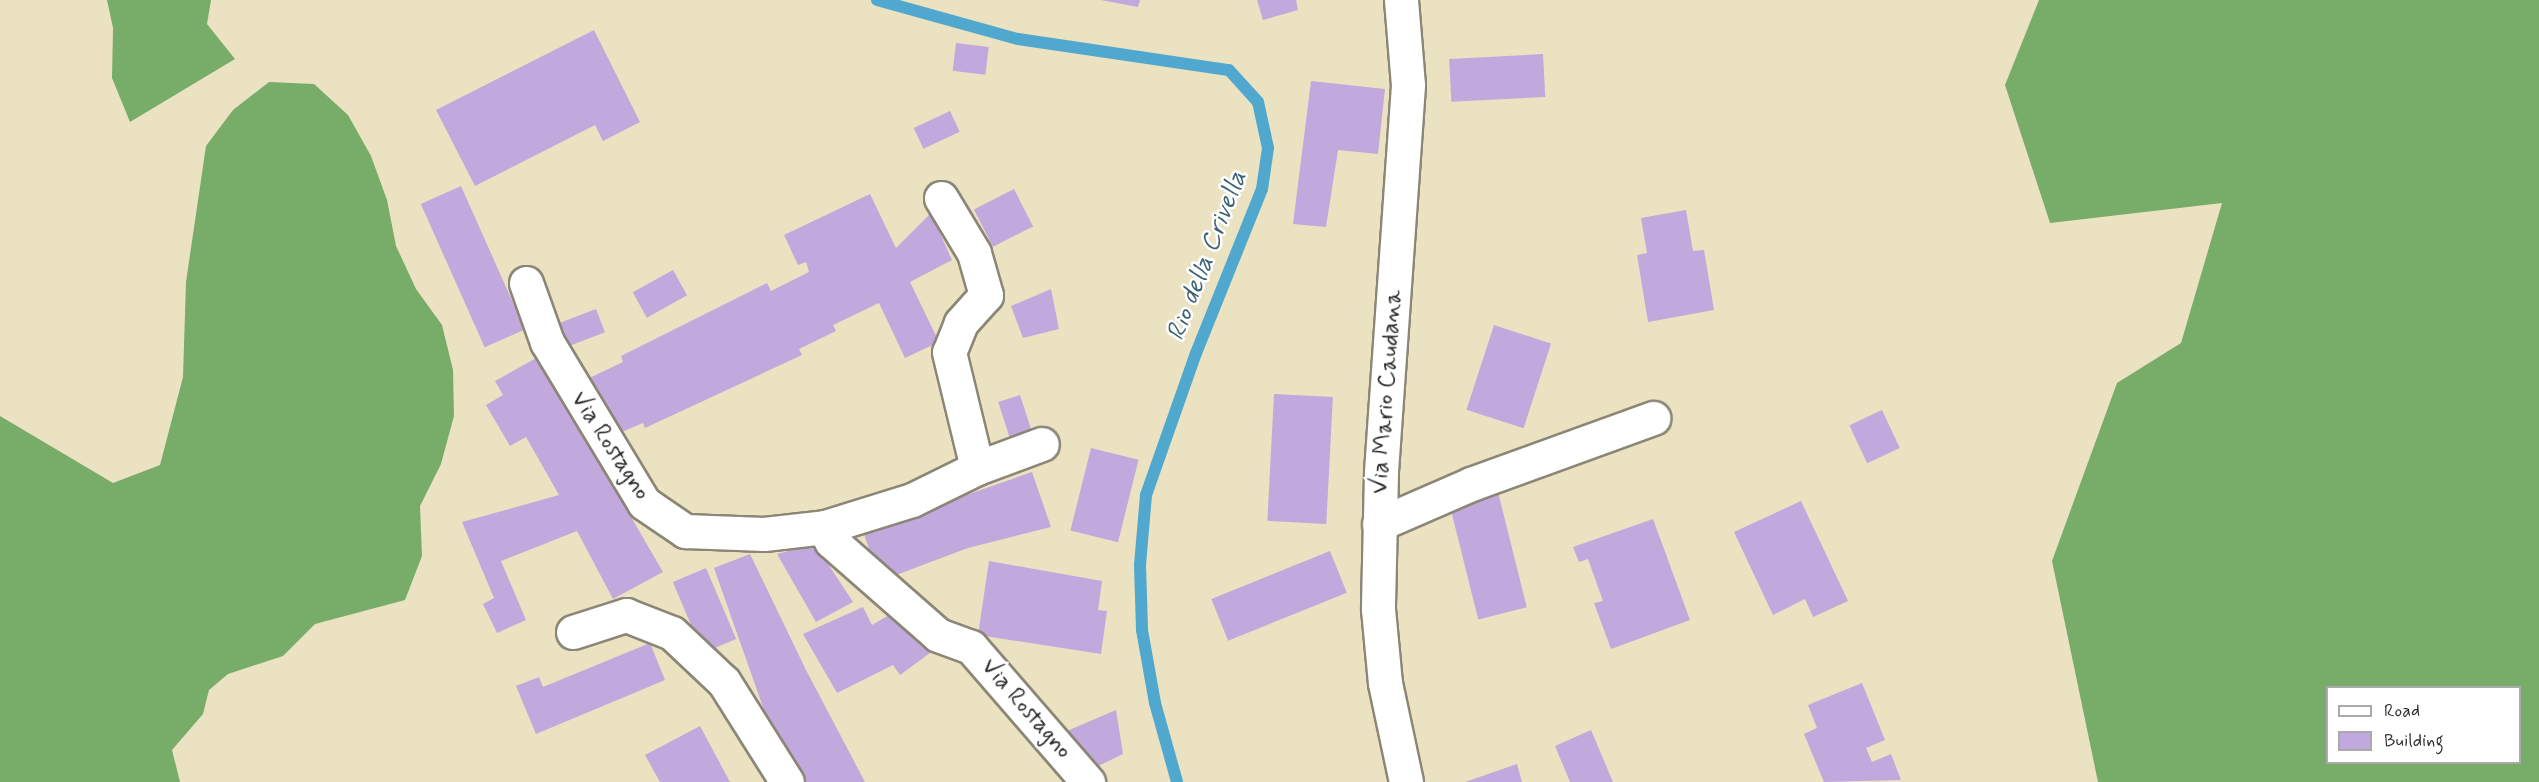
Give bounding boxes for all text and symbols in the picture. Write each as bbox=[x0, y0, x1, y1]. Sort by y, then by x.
water label: Rio della Crivella bbox=[1161, 166, 1255, 346]
street label: Via Mario Caudana bbox=[1366, 292, 1408, 492]
street label: Via Rostagno bbox=[564, 386, 656, 506]
street label: Via Rostagno bbox=[974, 652, 1078, 766]
legend bbox=[2326, 686, 2521, 764]
text: Road bbox=[2384, 699, 2420, 723]
text: Building bbox=[2384, 729, 2444, 753]

